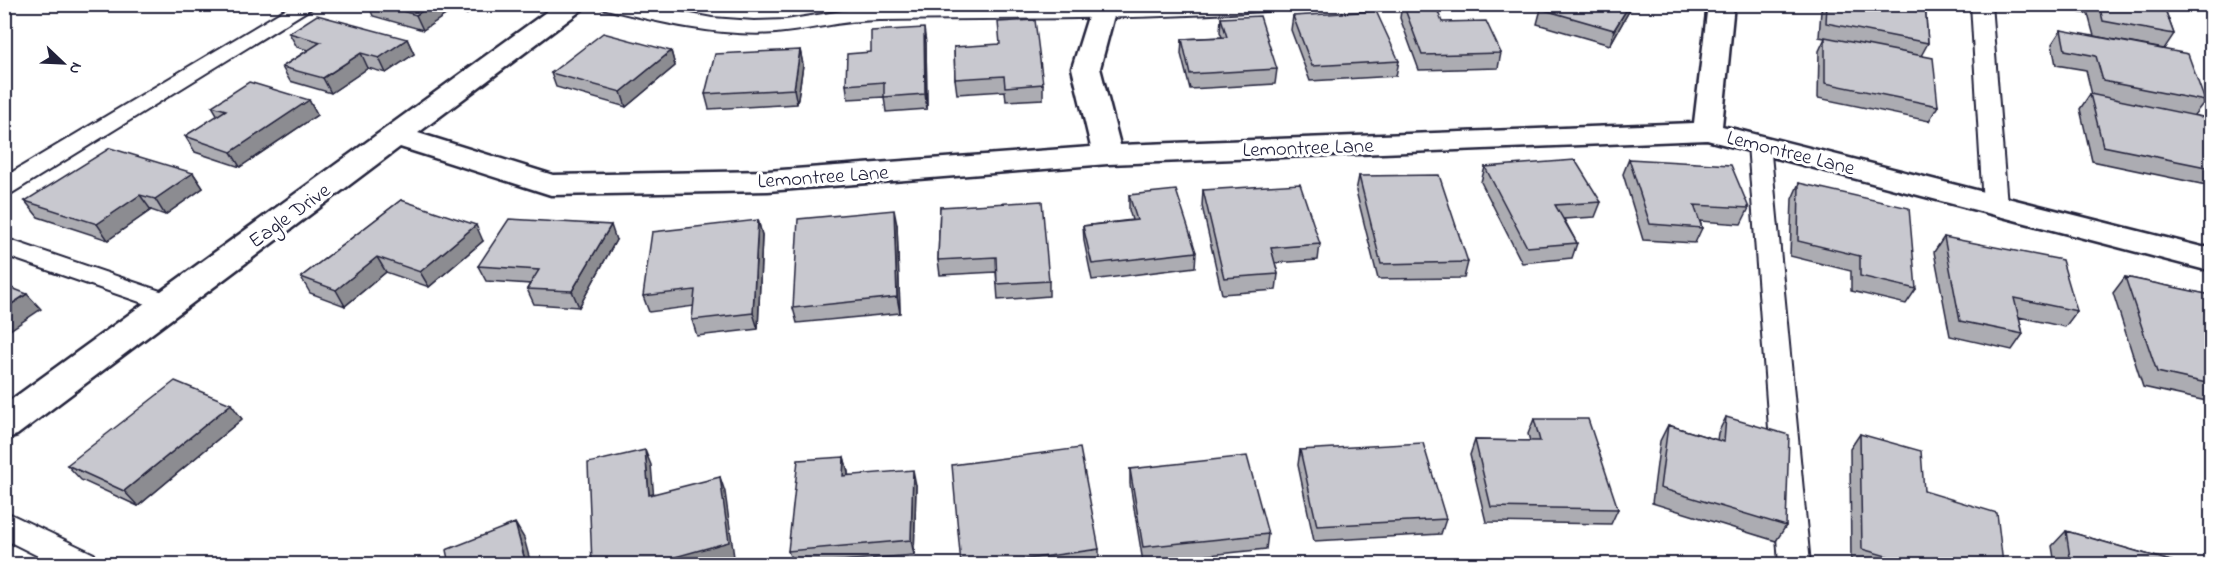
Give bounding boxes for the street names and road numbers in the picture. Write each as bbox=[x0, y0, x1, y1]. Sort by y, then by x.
street label: Lemontree Lane bbox=[1723, 124, 1858, 185]
street label: Lemontree Lane bbox=[1242, 132, 1375, 166]
street label: Lemontree Lane bbox=[757, 158, 890, 198]
street label: Eagle Drive bbox=[243, 176, 339, 258]

